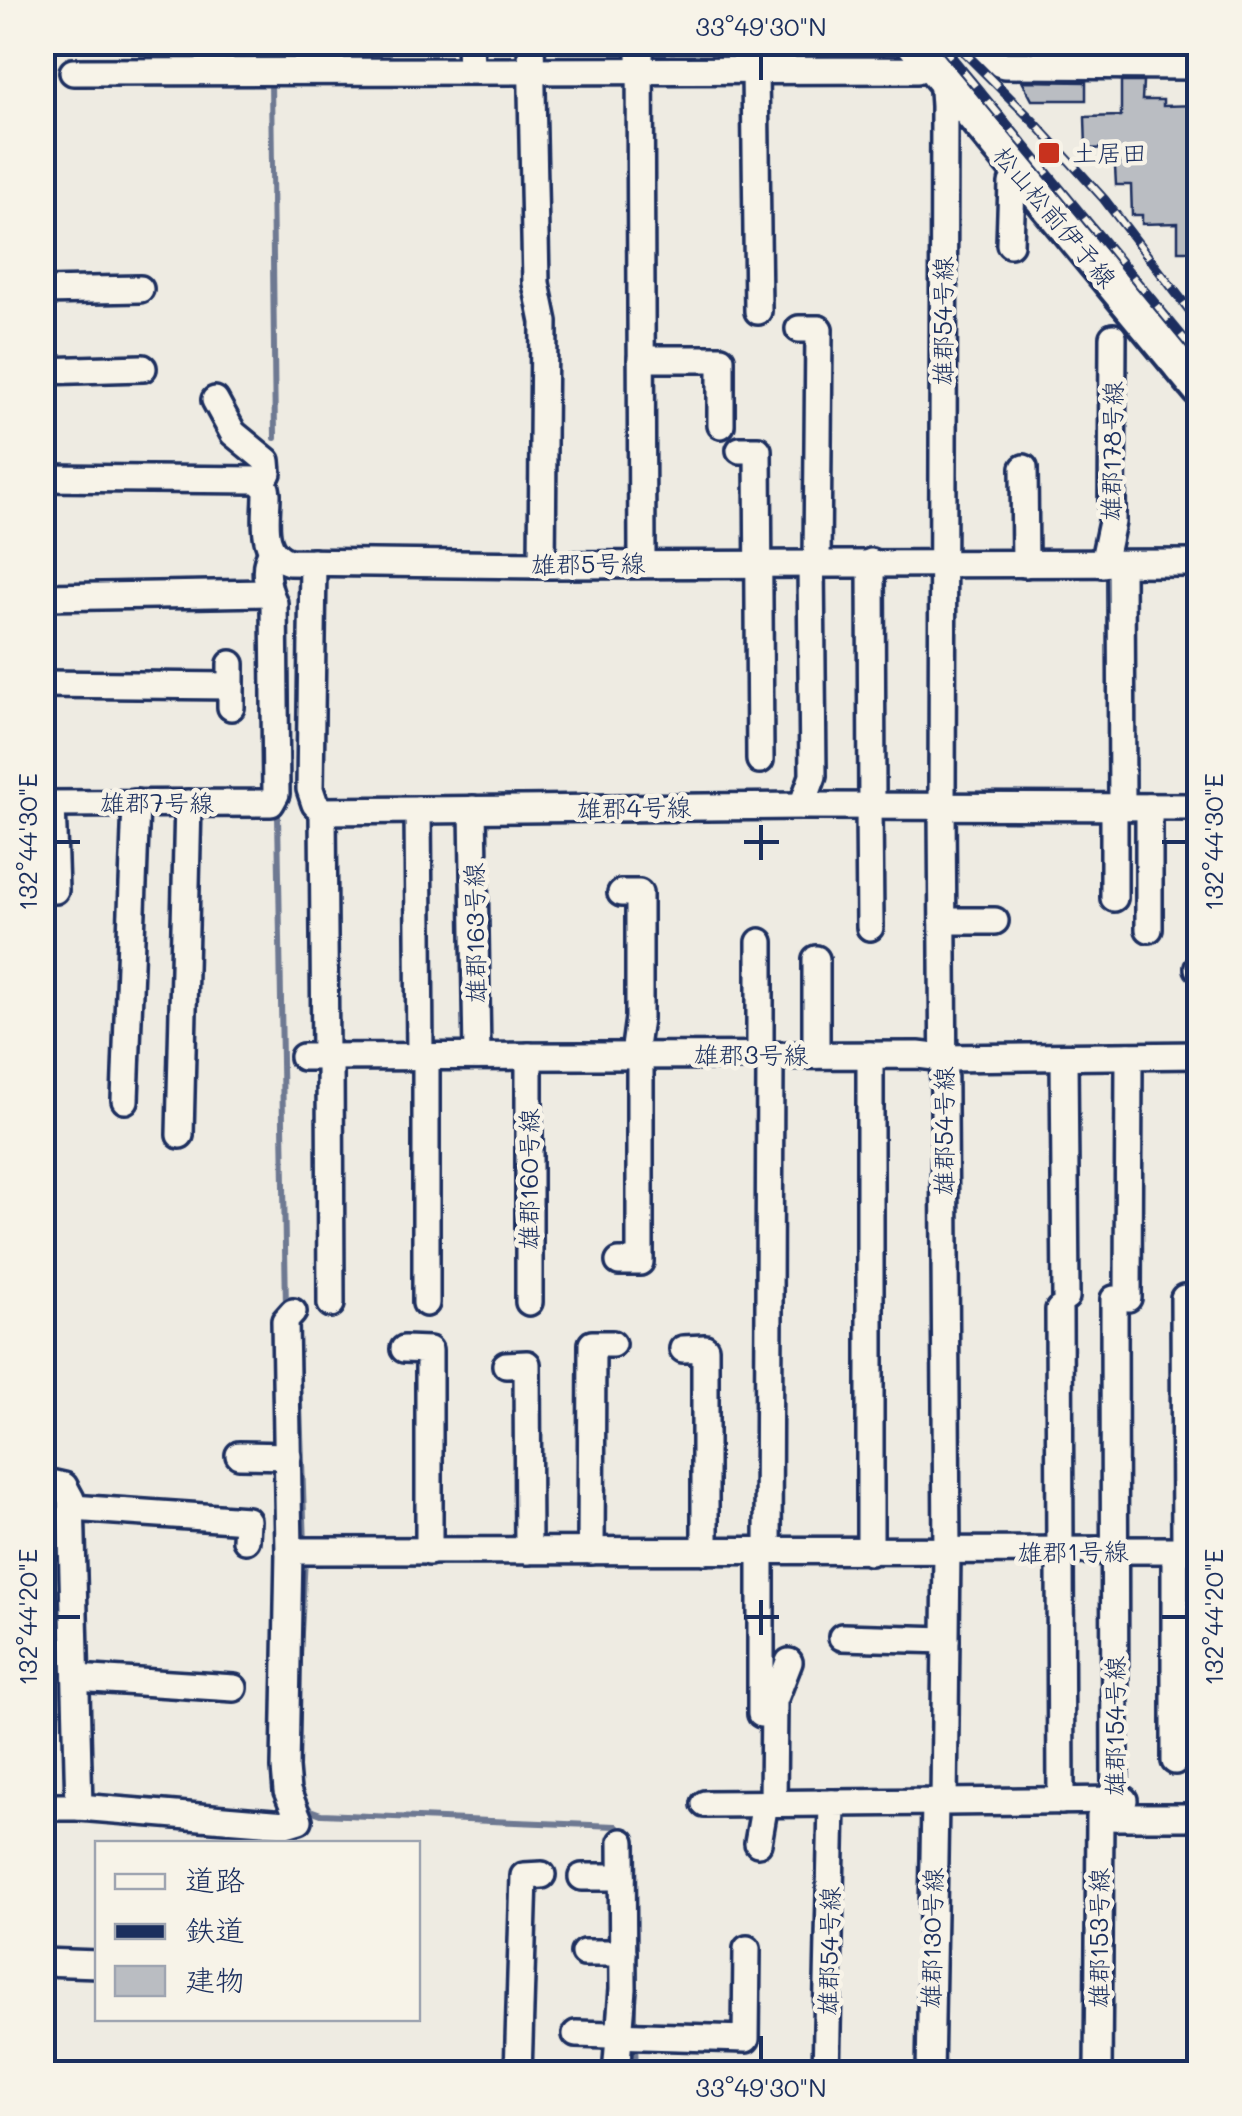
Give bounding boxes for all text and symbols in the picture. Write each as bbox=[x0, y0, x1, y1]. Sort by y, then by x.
text: 33°49'30"N bbox=[695, 10, 827, 42]
place label: 土居田 bbox=[1072, 136, 1147, 168]
street label: 松山松前伊予線 bbox=[987, 139, 1124, 294]
marker: 土居田 bbox=[1036, 140, 1062, 166]
street label: 雄郡54号線 bbox=[926, 256, 958, 386]
street label: 雄郡178号線 bbox=[1094, 381, 1128, 521]
street label: 雄郡5号線 bbox=[530, 546, 646, 580]
text: 132°44'30"E bbox=[11, 773, 43, 911]
text: 132°44'30"E bbox=[1197, 773, 1229, 911]
street label: 雄郡7号線 bbox=[100, 786, 214, 818]
street label: 雄郡4号線 bbox=[576, 790, 692, 824]
street label: 雄郡163号線 bbox=[457, 862, 491, 1004]
street label: 雄郡3号線 bbox=[694, 1038, 808, 1070]
street label: 雄郡54号線 bbox=[927, 1066, 959, 1196]
street label: 雄郡160号線 bbox=[512, 1108, 544, 1250]
street label: 雄郡1号線 bbox=[1017, 1534, 1129, 1568]
text: 132°44'20"E bbox=[11, 1549, 43, 1685]
text: 132°44'20"E bbox=[1197, 1549, 1229, 1685]
street label: 雄郡154号線 bbox=[1098, 1656, 1130, 1796]
legend bbox=[95, 1841, 420, 2021]
text: 道路 bbox=[185, 1859, 245, 1899]
street label: 雄郡130号線 bbox=[914, 1867, 948, 2009]
street label: 雄郡153号線 bbox=[1082, 1868, 1114, 2008]
street label: 雄郡54号線 bbox=[811, 1886, 845, 2016]
text: 鉄道 bbox=[185, 1909, 245, 1949]
text: 建物 bbox=[185, 1959, 245, 1999]
text: 33°49'30"N bbox=[695, 2071, 827, 2103]

